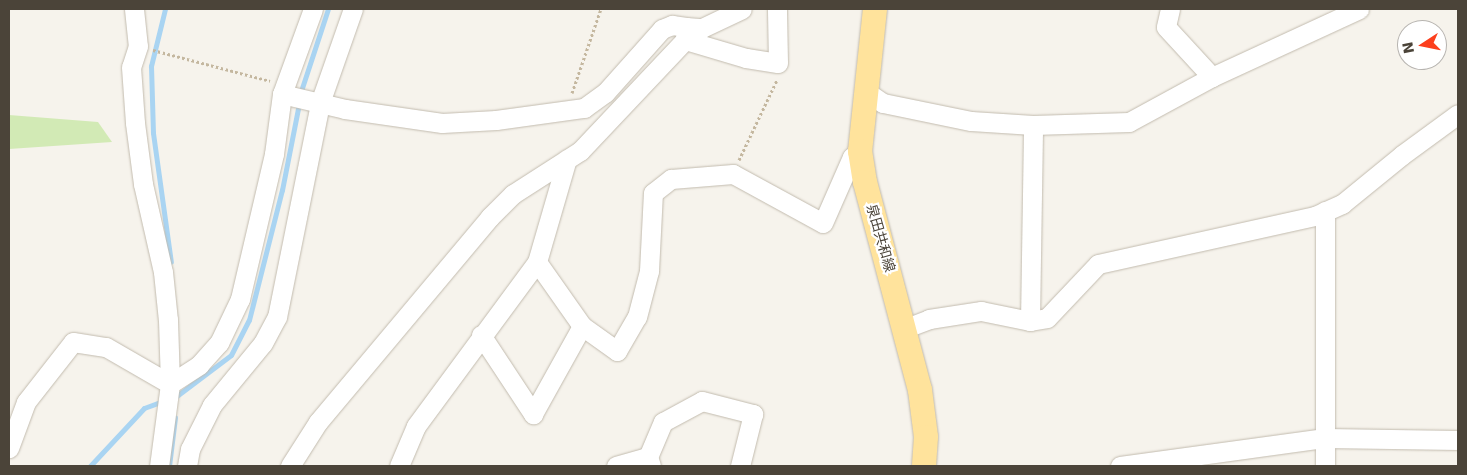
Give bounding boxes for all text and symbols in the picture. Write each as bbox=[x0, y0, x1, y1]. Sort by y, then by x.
north arrow bbox=[1397, 20, 1447, 70]
text: N bbox=[1399, 40, 1417, 55]
street label: 泉田共和線 bbox=[863, 202, 899, 274]

